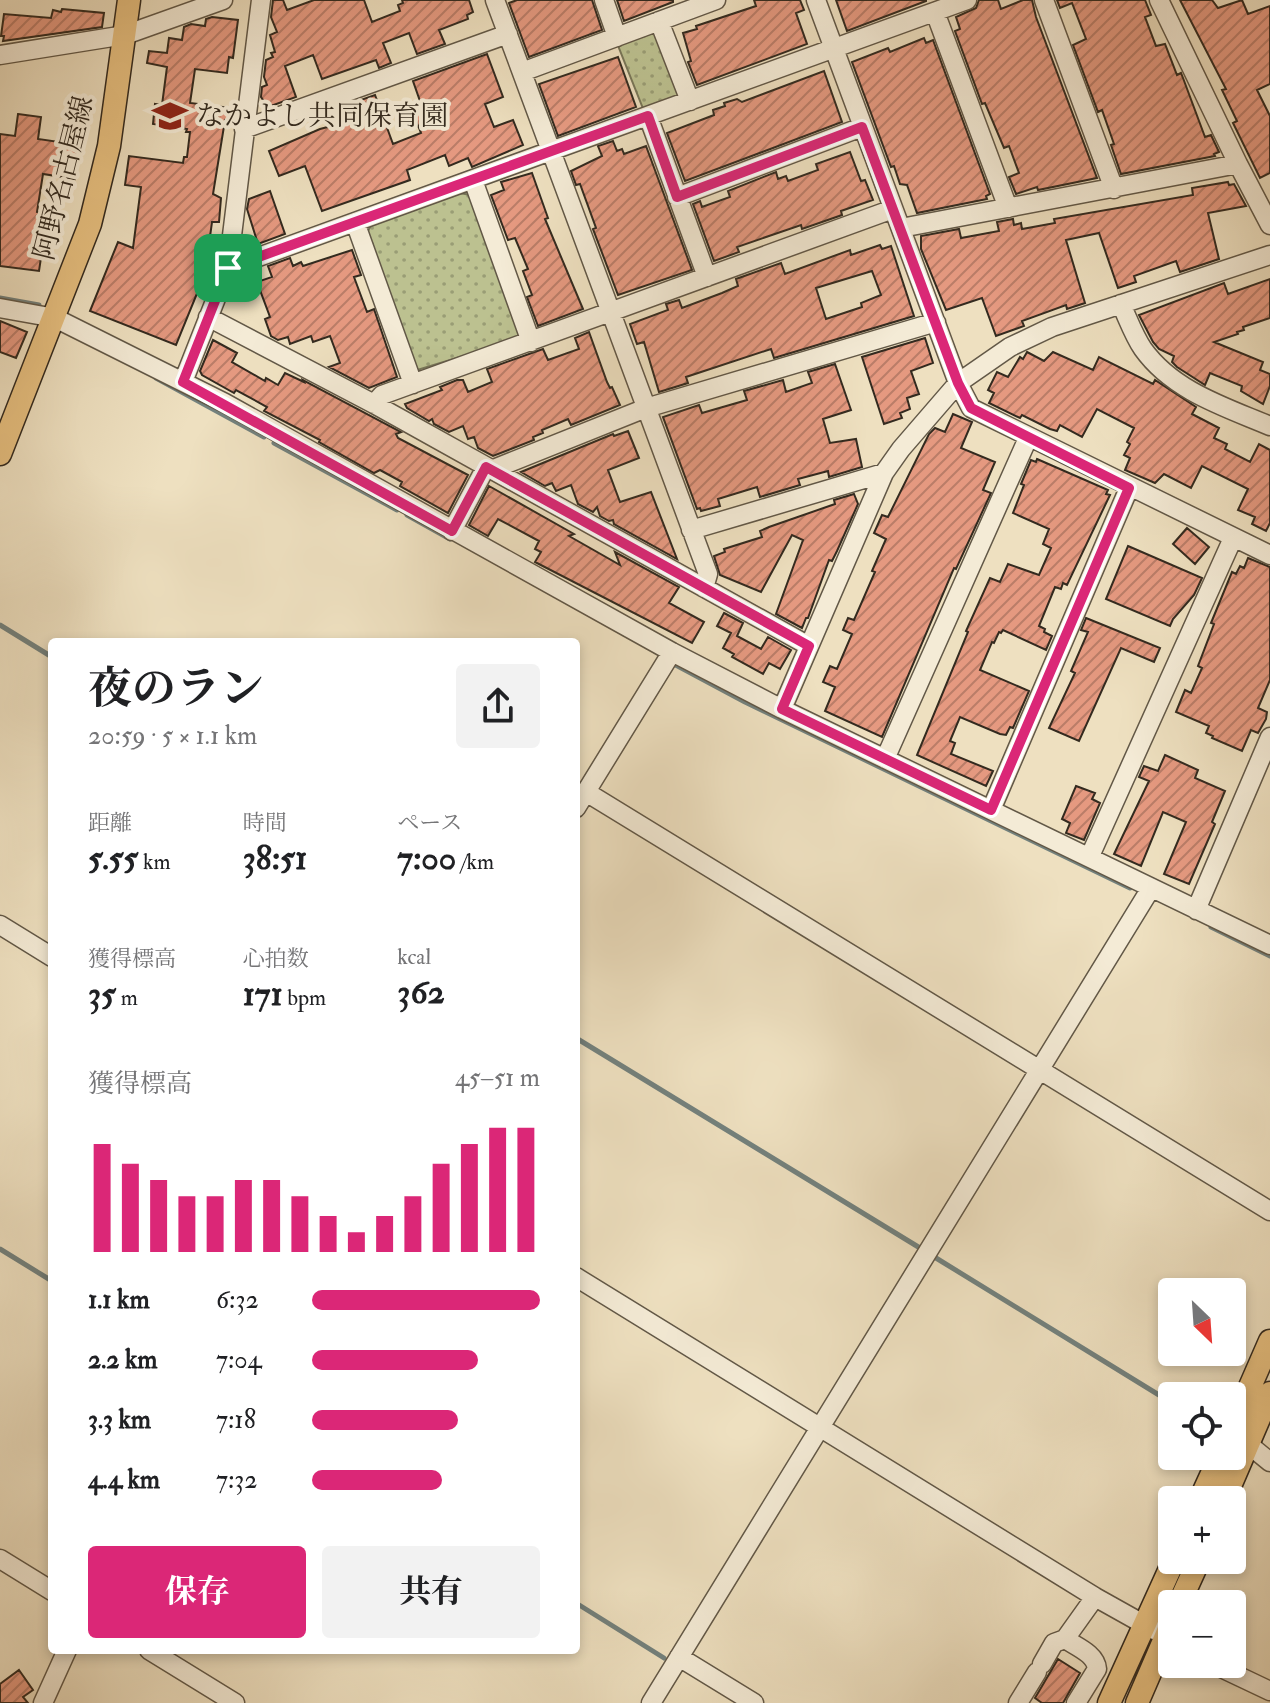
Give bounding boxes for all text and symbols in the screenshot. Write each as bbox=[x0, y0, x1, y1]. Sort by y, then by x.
street label: 阿野名古屋線 bbox=[27, 92, 101, 264]
school or university icon: なかよし共同保育園 bbox=[151, 97, 189, 135]
place label: なかよし共同保育園 bbox=[196, 99, 448, 134]
pin bbox=[194, 234, 262, 302]
icon: arrive bbox=[206, 246, 250, 290]
text: 夜のラン bbox=[88, 662, 264, 717]
button: share bbox=[456, 664, 540, 748]
text: 20:59 · 5 × 1.1 km bbox=[88, 720, 257, 752]
text: 距離 bbox=[88, 809, 132, 837]
text: 時間 bbox=[243, 809, 287, 837]
text: ペース bbox=[397, 809, 462, 837]
text: 5.55 bbox=[88, 837, 138, 880]
text: 38:51 bbox=[243, 837, 307, 880]
text: 7:00 bbox=[397, 837, 456, 880]
text: km bbox=[138, 848, 170, 876]
text: /km bbox=[456, 848, 494, 876]
text: kcal bbox=[397, 943, 431, 971]
text: 獲得標高 bbox=[88, 945, 176, 973]
text: 心拍数 bbox=[243, 945, 309, 973]
text: 362 bbox=[397, 971, 445, 1014]
text: 35 bbox=[88, 973, 116, 1016]
text: 171 bbox=[243, 973, 283, 1016]
text: m bbox=[116, 984, 138, 1012]
text: bpm bbox=[283, 984, 326, 1012]
text: 45–51 m bbox=[455, 1062, 540, 1094]
text: 獲得標高 bbox=[88, 1068, 192, 1100]
north arrow bbox=[1158, 1278, 1246, 1366]
map controls bbox=[1158, 1278, 1246, 1678]
text: 1.1 km bbox=[88, 1284, 150, 1316]
text: 6:32 bbox=[216, 1284, 259, 1316]
text: 2.2 km bbox=[88, 1344, 157, 1376]
text: 7:04 bbox=[216, 1344, 262, 1376]
button: locate bbox=[1158, 1382, 1246, 1470]
text: 3.3 km bbox=[88, 1404, 151, 1436]
text: 7:18 bbox=[216, 1404, 256, 1436]
text: 4.4 km bbox=[88, 1464, 160, 1496]
text: 7:32 bbox=[216, 1464, 258, 1496]
button: + bbox=[1158, 1486, 1246, 1574]
button: 保存 bbox=[88, 1546, 306, 1638]
button: 共有 bbox=[322, 1546, 540, 1638]
button: − bbox=[1158, 1590, 1246, 1678]

